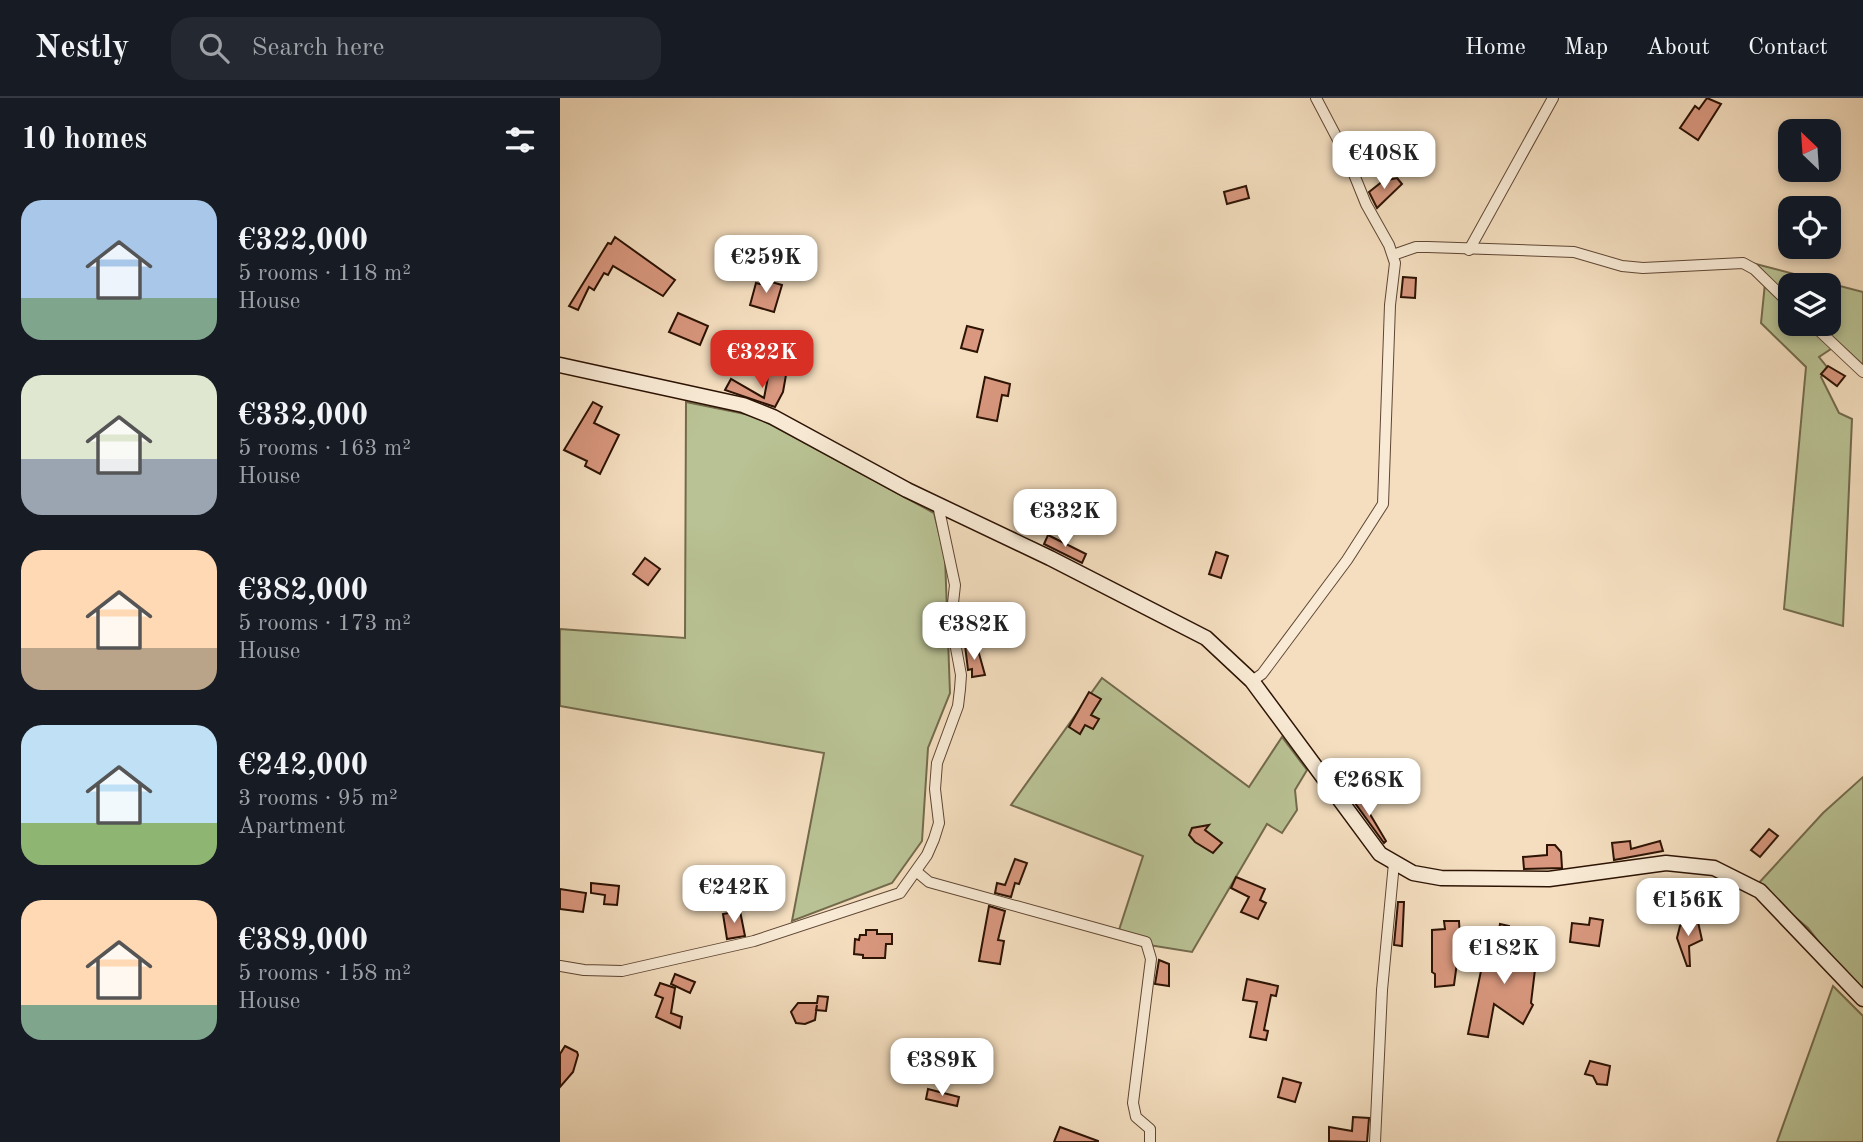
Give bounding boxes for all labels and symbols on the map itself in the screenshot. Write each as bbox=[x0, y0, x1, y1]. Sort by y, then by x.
north arrow bbox=[1778, 119, 1841, 182]
pin: €408K bbox=[1335, 132, 1433, 191]
pin: €259K bbox=[717, 236, 815, 295]
pin: €322K bbox=[713, 330, 811, 390]
pin: €332K bbox=[1016, 490, 1114, 549]
pin: €382K bbox=[925, 602, 1023, 662]
pin: €268K bbox=[1320, 758, 1418, 818]
pin: €242K bbox=[685, 866, 783, 925]
pin: €156K bbox=[1639, 878, 1737, 938]
pin: €182K bbox=[1455, 926, 1553, 986]
pin: €389K bbox=[893, 1038, 991, 1098]

